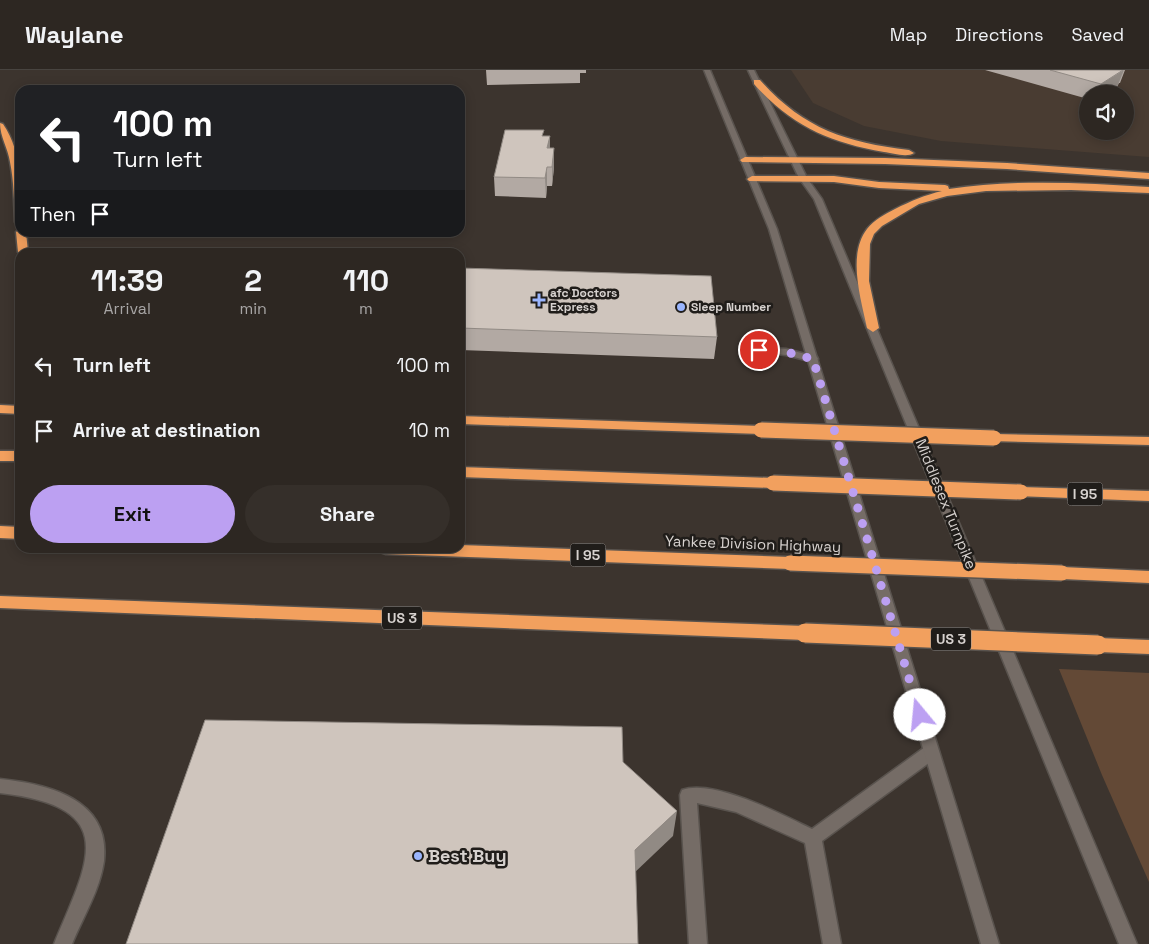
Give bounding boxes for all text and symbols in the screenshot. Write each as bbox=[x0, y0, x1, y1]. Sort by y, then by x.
text: Waylane bbox=[25, 19, 124, 50]
text: Map bbox=[890, 23, 927, 46]
text: Directions bbox=[955, 23, 1044, 46]
text: Saved bbox=[1072, 23, 1124, 46]
map controls bbox=[1079, 85, 1134, 140]
button: sound bbox=[1079, 85, 1134, 140]
text: 100 m bbox=[113, 102, 213, 146]
icon: left bbox=[30, 105, 95, 170]
text: Turn left bbox=[113, 145, 203, 173]
icon: arrive bbox=[86, 200, 114, 228]
text: Then bbox=[30, 202, 76, 227]
text: 11:39 bbox=[91, 261, 164, 300]
text: 2 bbox=[244, 261, 262, 300]
text: 110 bbox=[343, 261, 389, 300]
place label: afc Doctors Express bbox=[550, 285, 617, 315]
marker: afc Doctors Express bbox=[532, 293, 546, 307]
text: Arrival bbox=[103, 298, 151, 319]
text: min bbox=[239, 298, 267, 319]
text: m bbox=[359, 298, 373, 319]
place label: Sleep Number bbox=[691, 299, 771, 315]
marker: Sleep Number bbox=[675, 301, 687, 313]
pin bbox=[738, 329, 780, 371]
icon: arrive bbox=[745, 336, 773, 364]
icon: left bbox=[30, 352, 58, 380]
text: Turn left bbox=[73, 353, 151, 378]
text: 100 m bbox=[396, 353, 450, 378]
icon: arrive bbox=[30, 417, 58, 445]
text: Arrive at destination bbox=[73, 418, 261, 443]
text: 10 m bbox=[409, 418, 450, 443]
street label: Middlesex Turnpike bbox=[912, 436, 981, 572]
road number: I 95 bbox=[1068, 482, 1102, 506]
button: Exit bbox=[30, 485, 235, 543]
button: Share bbox=[245, 485, 450, 543]
street label: Yankee Division Highway bbox=[665, 531, 841, 556]
road number: I 95 bbox=[570, 544, 606, 566]
road number: US 3 bbox=[382, 606, 422, 630]
road number: US 3 bbox=[931, 628, 971, 650]
position arrow bbox=[893, 688, 945, 740]
place label: Best Buy bbox=[428, 844, 507, 867]
marker: Best Buy bbox=[412, 850, 424, 862]

